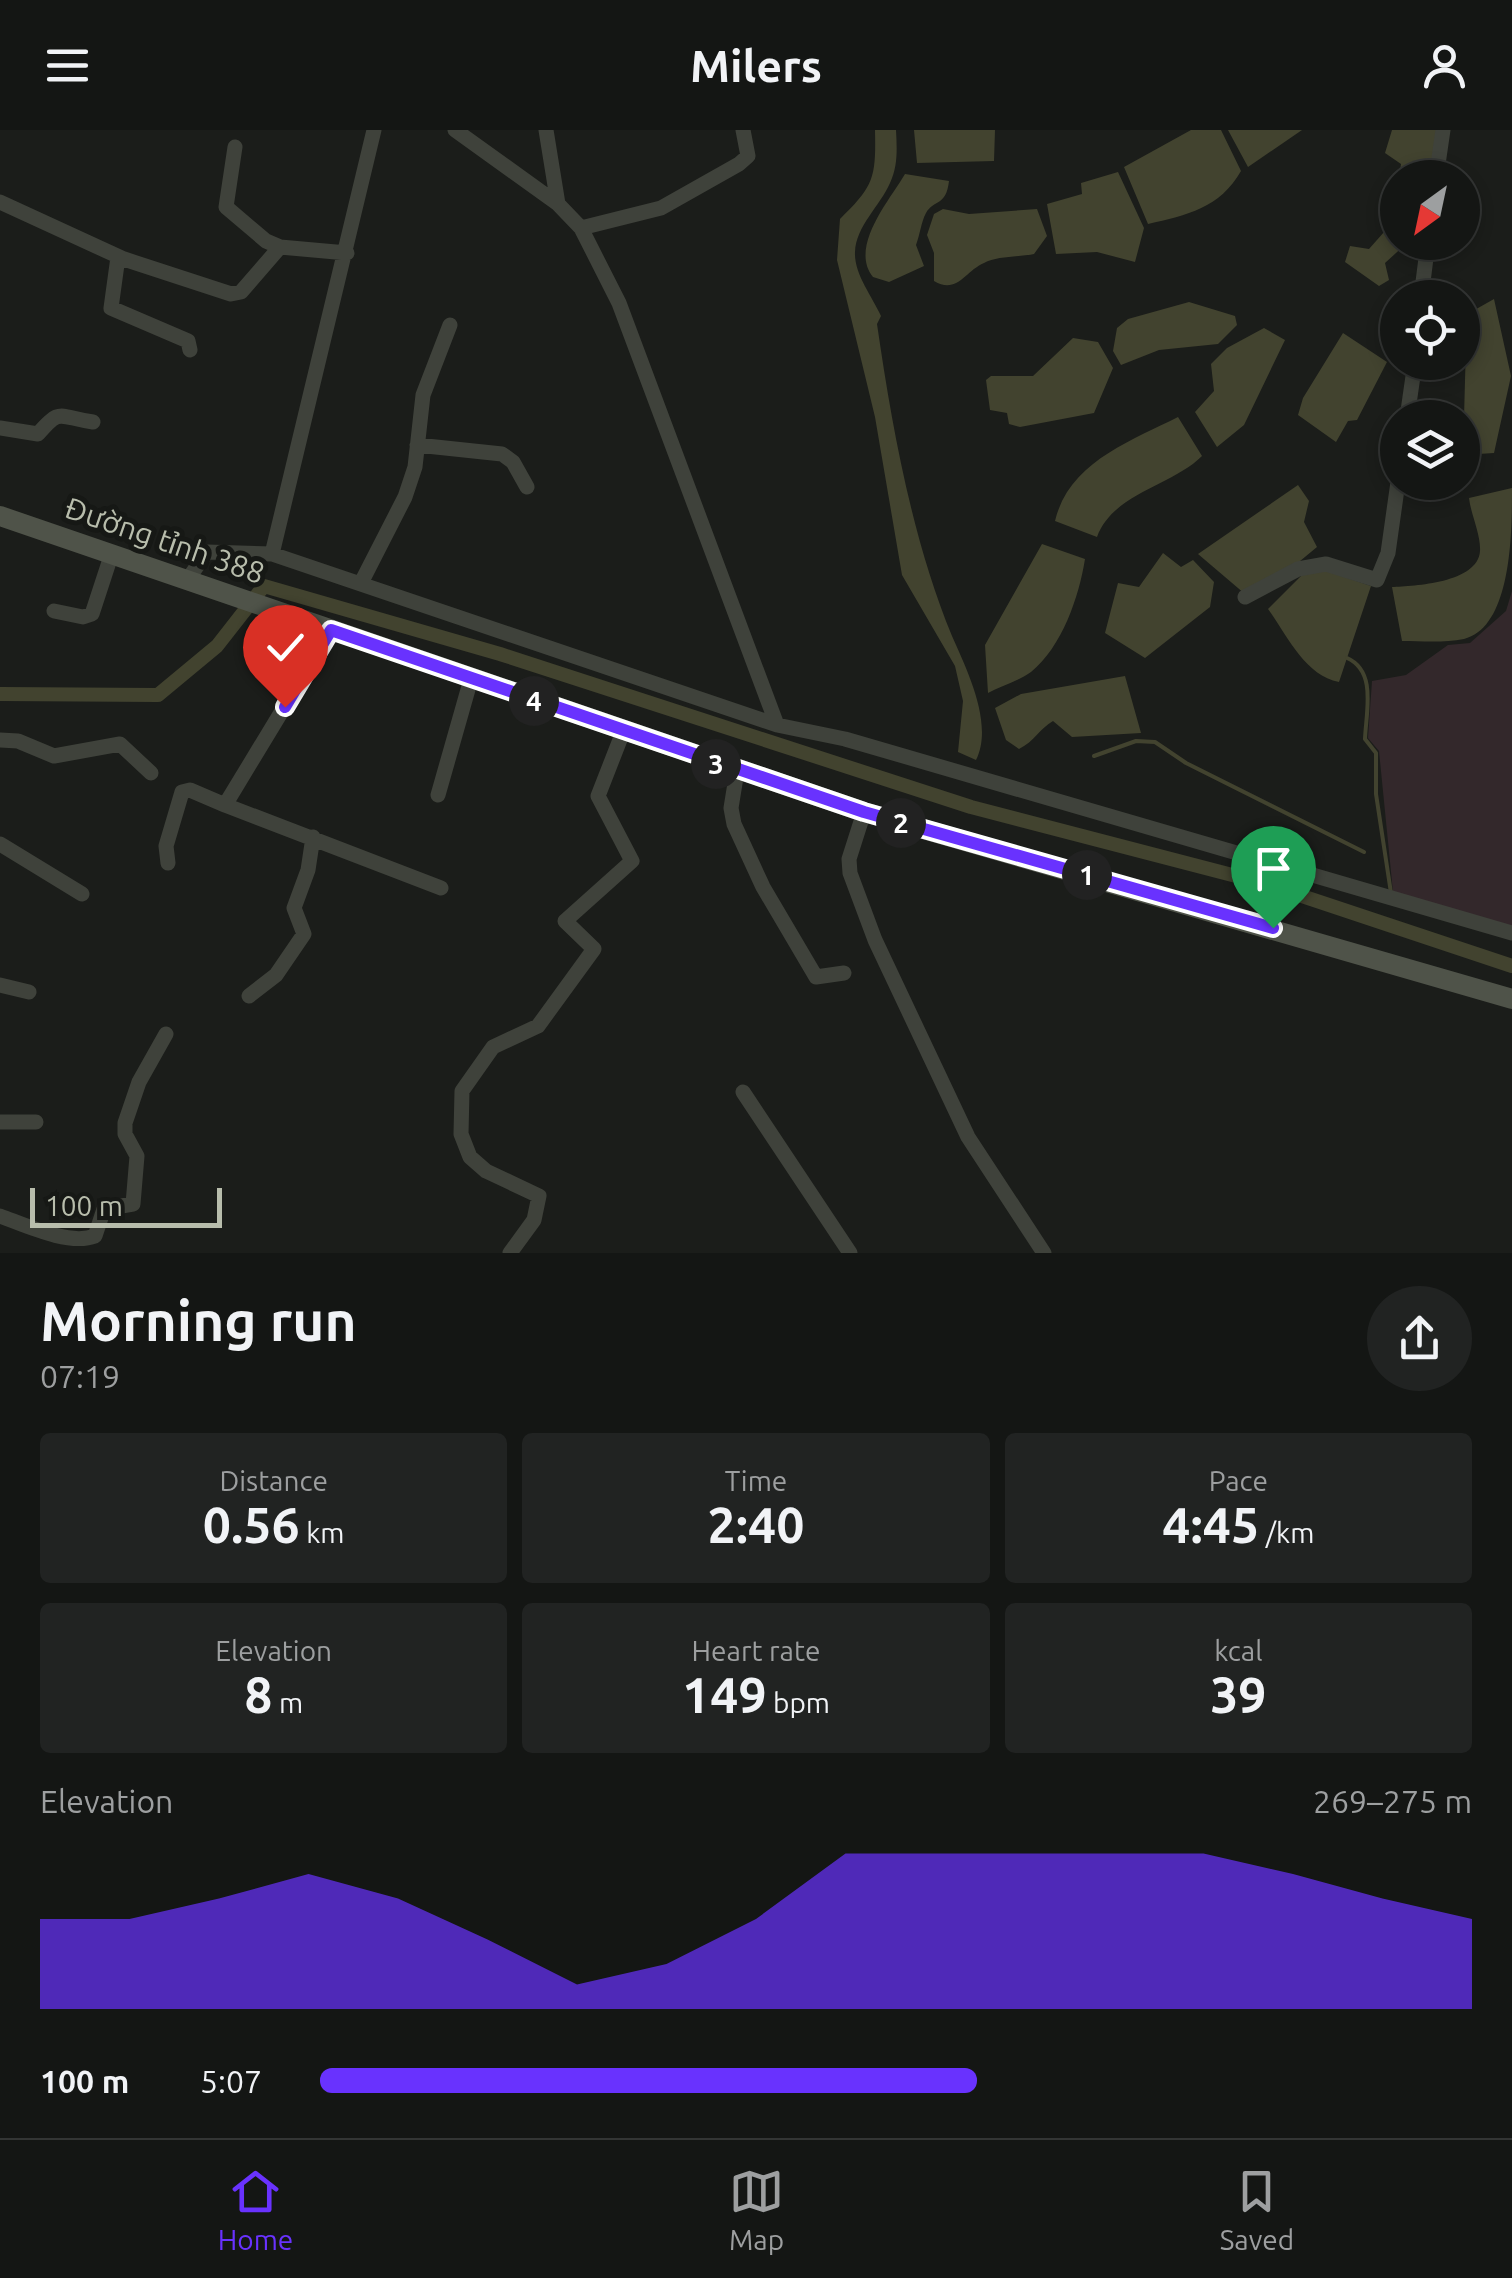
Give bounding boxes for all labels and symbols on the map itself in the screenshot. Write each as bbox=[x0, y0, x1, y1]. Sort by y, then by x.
north arrow bbox=[1380, 160, 1480, 260]
street label: Đường tỉnh 388 bbox=[61, 490, 269, 590]
pin bbox=[243, 605, 328, 708]
pin: 4 bbox=[509, 676, 559, 726]
pin: 3 bbox=[691, 739, 741, 789]
pin: 2 bbox=[876, 798, 926, 848]
pin bbox=[1231, 826, 1316, 929]
pin: 1 bbox=[1062, 850, 1112, 900]
scale bar bbox=[30, 1183, 222, 1228]

